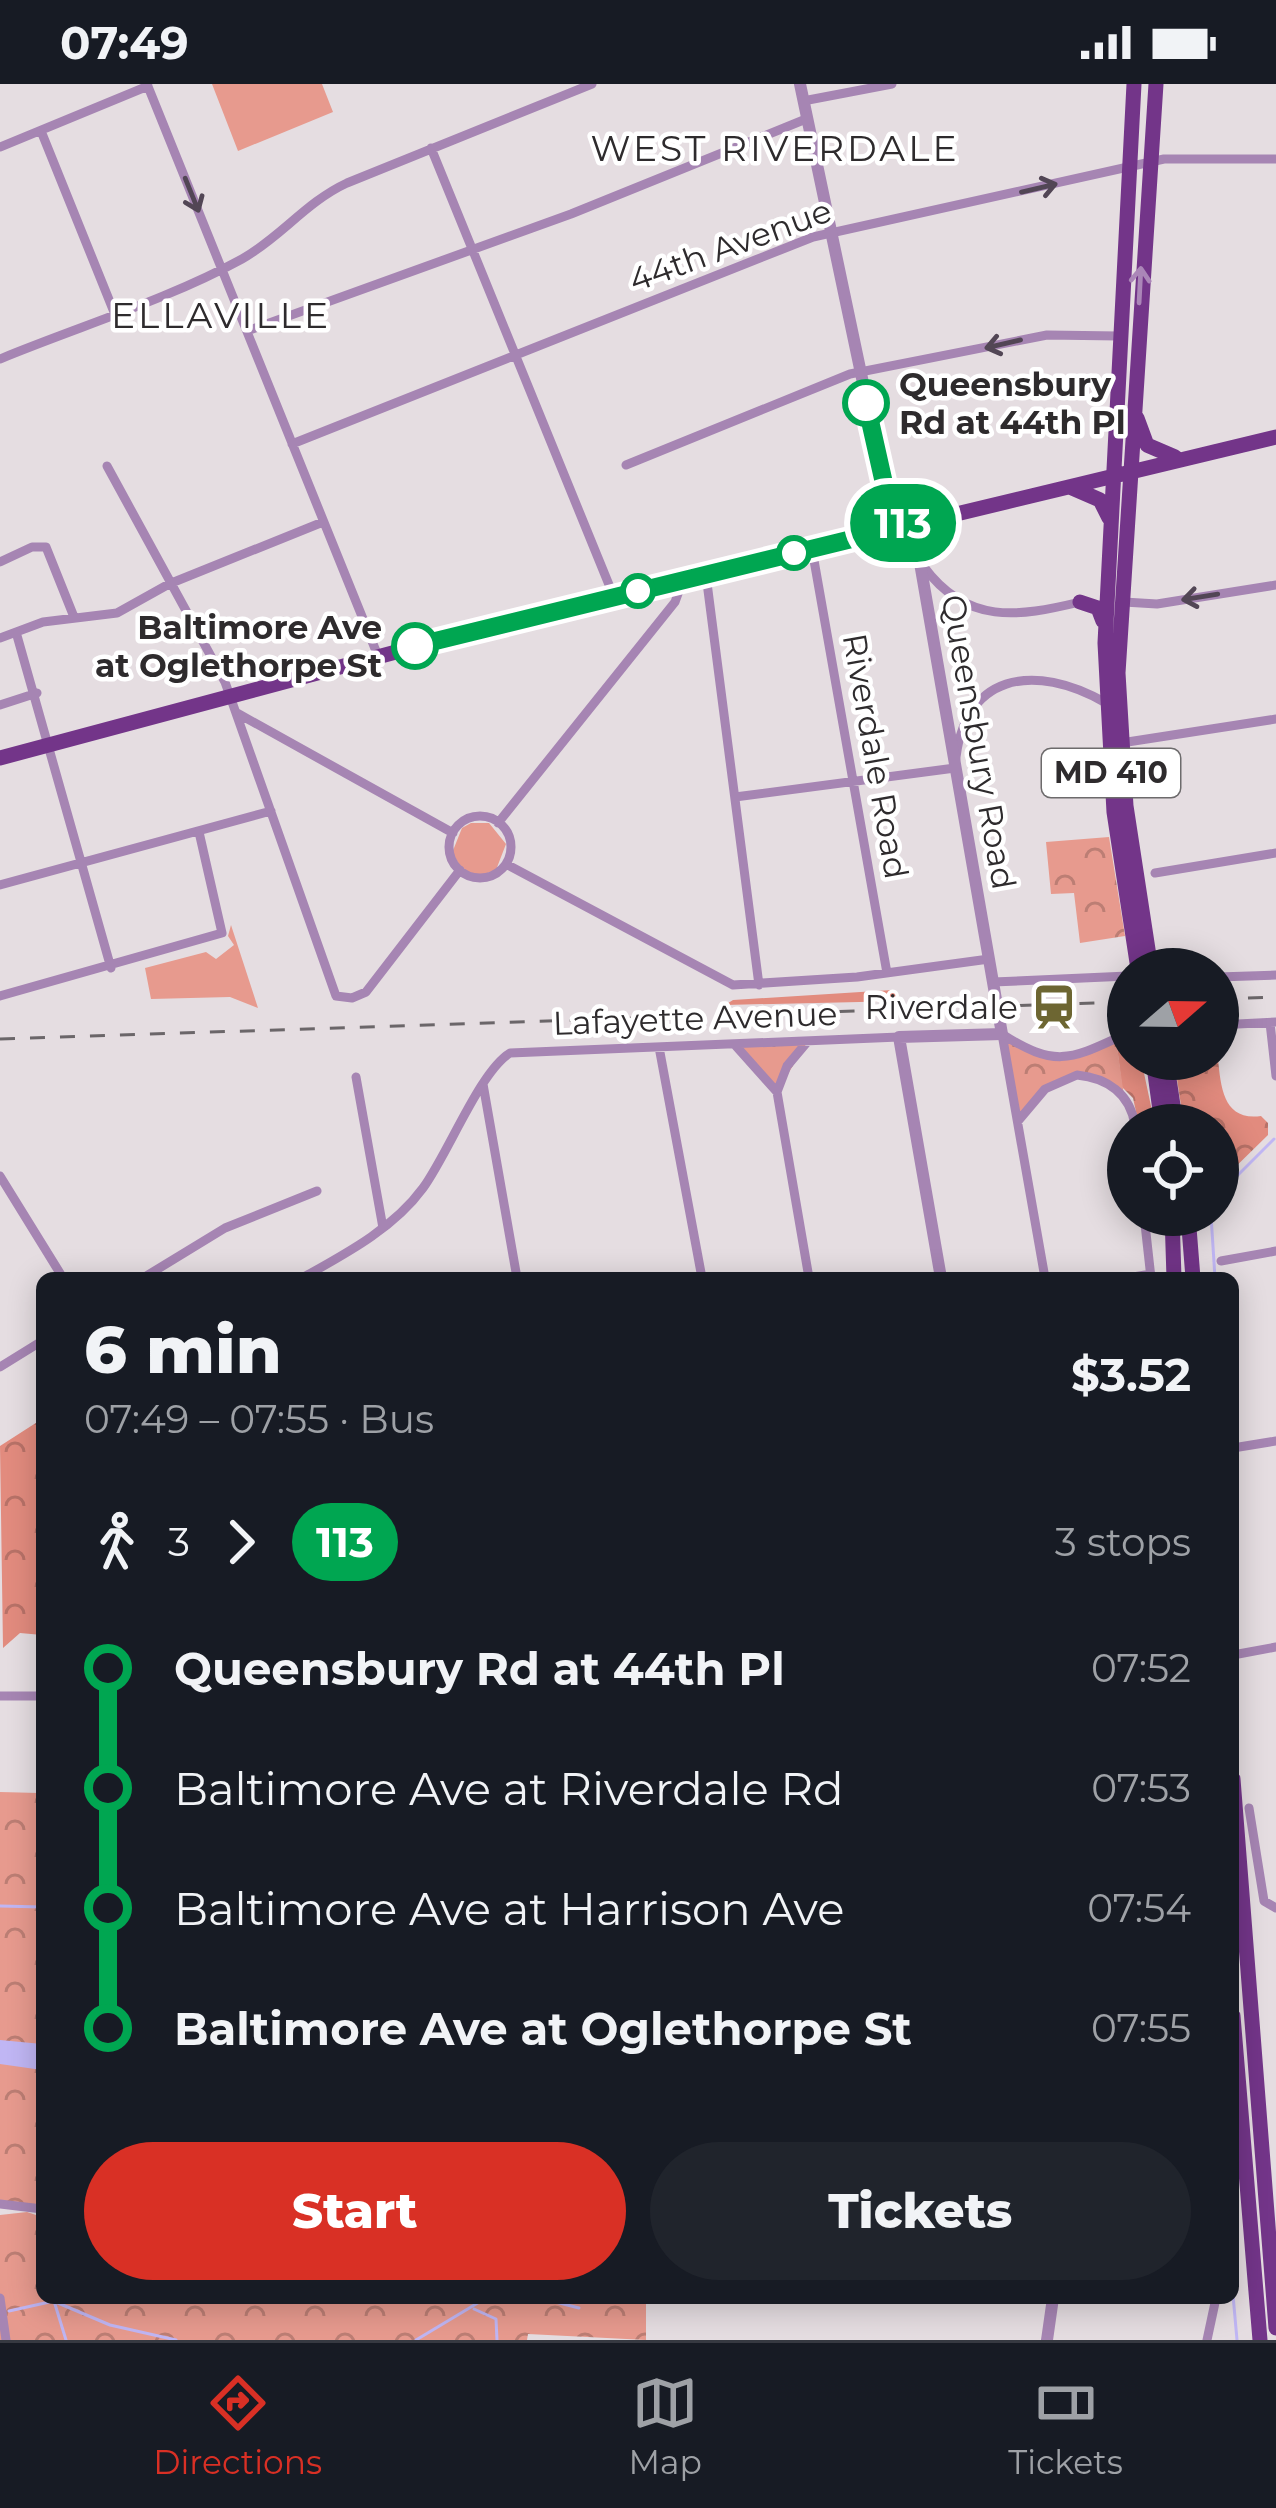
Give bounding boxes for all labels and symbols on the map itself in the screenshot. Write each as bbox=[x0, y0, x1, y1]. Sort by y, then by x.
district label: WEST RIVERDALE bbox=[591, 126, 959, 170]
one-way arrow bbox=[1020, 175, 1058, 198]
one-way arrow bbox=[183, 176, 204, 213]
street label: 44th Avenue bbox=[623, 190, 837, 300]
one-way arrow bbox=[1129, 266, 1152, 305]
district label: ELLAVILLE bbox=[111, 293, 331, 337]
one-way arrow bbox=[985, 334, 1023, 356]
place label: Queensbury Rd at 44th Pl bbox=[899, 364, 1126, 442]
marker: Queensbury Rd at 44th Pl bbox=[844, 381, 888, 425]
line badge: 113 bbox=[834, 484, 972, 562]
unlabelled marker bbox=[778, 537, 810, 569]
unlabelled marker bbox=[622, 575, 654, 607]
one-way arrow bbox=[1181, 586, 1220, 609]
street label: Queensbury Road bbox=[933, 592, 1025, 892]
place label: Baltimore Ave at Oglethorpe St bbox=[95, 607, 382, 685]
marker: Baltimore Ave at Oglethorpe St bbox=[393, 624, 437, 668]
street label: Riverdale Road bbox=[835, 630, 917, 882]
road number: MD 410 bbox=[1042, 749, 1180, 797]
north arrow bbox=[1107, 948, 1239, 1080]
station icon: Riverdale bbox=[1029, 982, 1079, 1032]
place label: Riverdale bbox=[864, 987, 1018, 1027]
street label: Lafayette Avenue bbox=[552, 993, 838, 1043]

